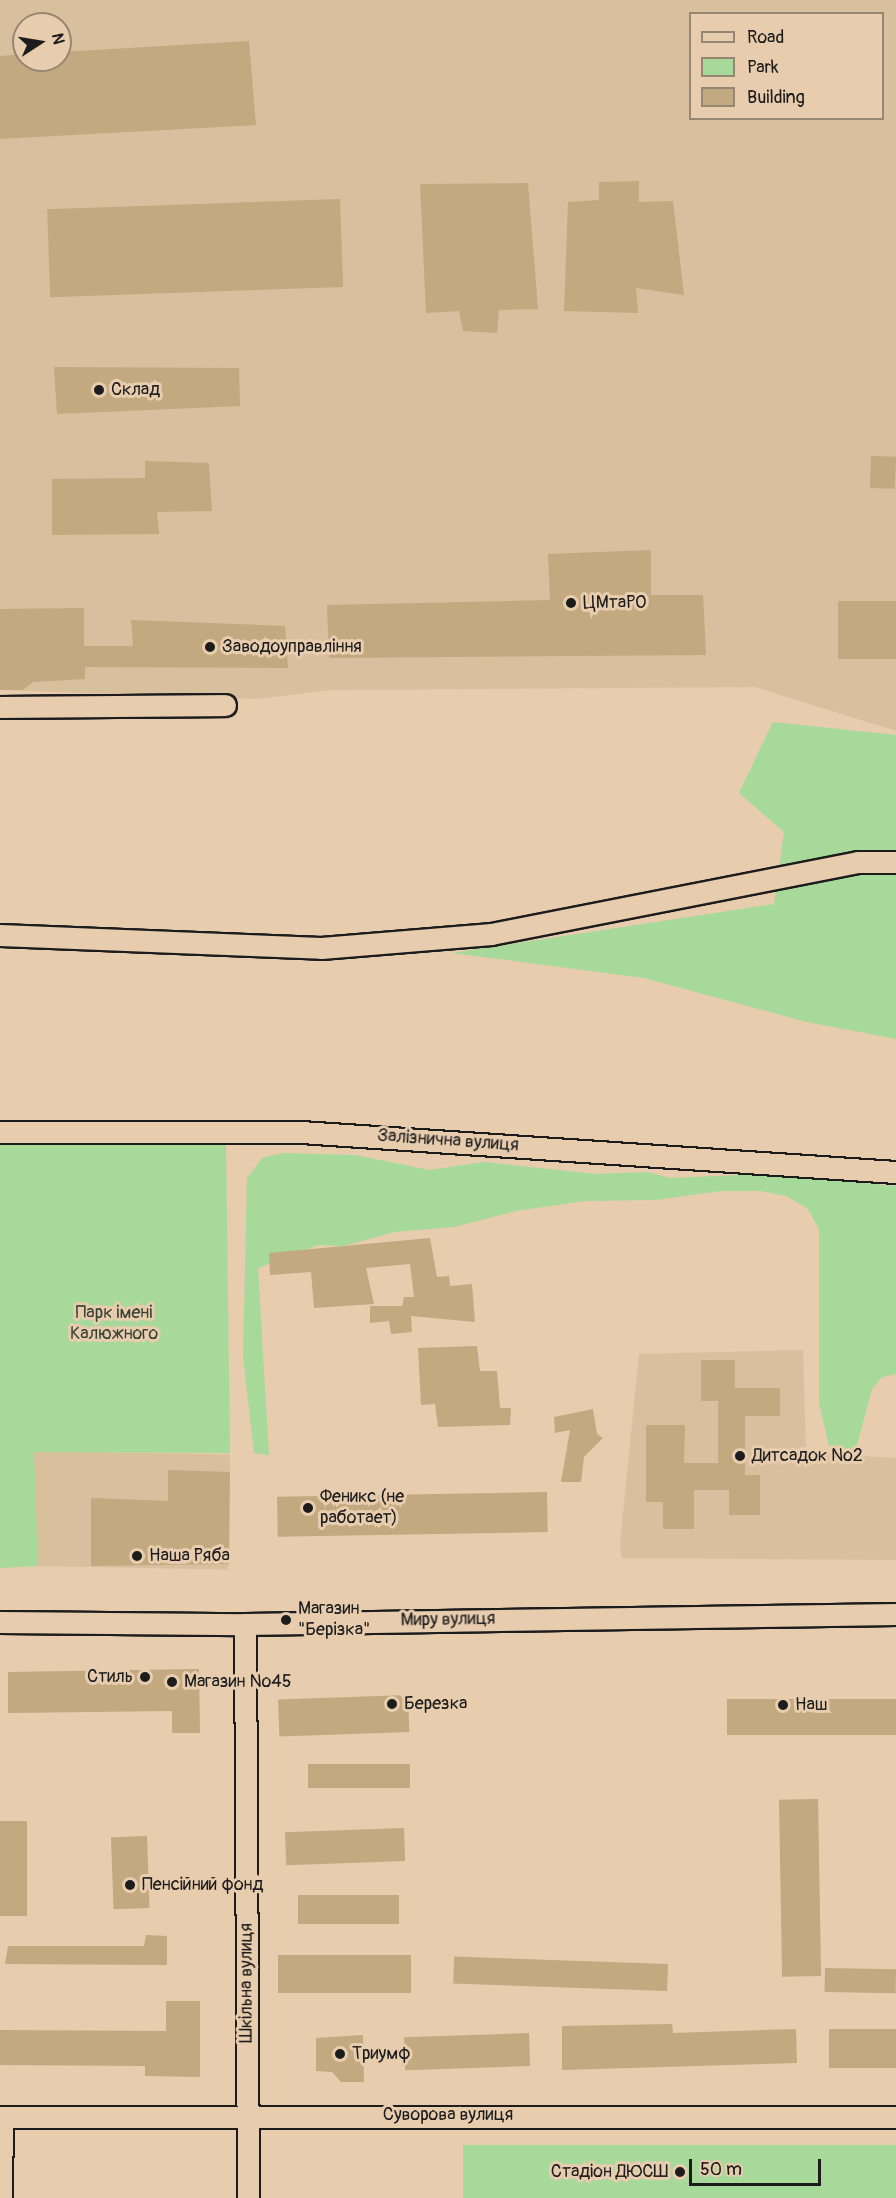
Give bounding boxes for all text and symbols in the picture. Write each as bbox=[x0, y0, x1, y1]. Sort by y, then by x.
north arrow bbox=[12, 12, 72, 72]
legend bbox=[689, 12, 884, 120]
text: Road bbox=[747, 26, 784, 49]
text: N bbox=[47, 31, 69, 46]
text: Park bbox=[747, 56, 779, 79]
text: Building bbox=[747, 86, 805, 109]
place label: Склад bbox=[111, 379, 160, 401]
marker: Склад bbox=[92, 383, 106, 397]
place label: ЦМтаРО bbox=[583, 592, 647, 614]
marker: ЦМтаРО bbox=[564, 596, 578, 610]
place label: Заводоуправління bbox=[222, 636, 362, 658]
marker: Заводоуправління bbox=[203, 640, 217, 654]
street label: Залізнична вулиця bbox=[377, 1125, 519, 1157]
park label: Парк імені Калюжного bbox=[70, 1303, 158, 1346]
place label: Дитсадок №2 bbox=[752, 1445, 863, 1467]
marker: Дитсадок №2 bbox=[733, 1449, 747, 1463]
place label: Феникс (не работает) bbox=[320, 1487, 404, 1530]
marker: Феникс (не работает) bbox=[301, 1501, 315, 1515]
place label: Наша Ряба bbox=[149, 1545, 230, 1567]
marker: Наша Ряба bbox=[130, 1549, 144, 1563]
place label: Магазин "Берізка" bbox=[298, 1599, 370, 1642]
street label: Миру вулиця bbox=[400, 1608, 496, 1632]
marker: Магазин "Берізка" bbox=[279, 1613, 293, 1627]
place label: Стиль bbox=[87, 1666, 133, 1688]
marker: Стиль bbox=[138, 1670, 152, 1684]
place label: Магазин №45 bbox=[184, 1671, 291, 1693]
marker: Магазин №45 bbox=[165, 1675, 179, 1689]
place label: Березка bbox=[404, 1693, 467, 1715]
place label: Наш bbox=[795, 1694, 828, 1716]
marker: Березка bbox=[385, 1697, 399, 1711]
marker: Наш bbox=[776, 1698, 790, 1712]
place label: Пенсійний фонд bbox=[142, 1874, 263, 1896]
marker: Пенсійний фонд bbox=[123, 1878, 137, 1892]
street label: Шкільна вулиця bbox=[236, 1923, 258, 2043]
place label: Триумф bbox=[352, 2043, 411, 2065]
marker: Триумф bbox=[333, 2047, 347, 2061]
street label: Суворова вулиця bbox=[383, 2104, 513, 2126]
scale bar bbox=[692, 2147, 824, 2185]
text: 50 m bbox=[700, 2158, 742, 2181]
place label: Стадіон ДЮСШ bbox=[551, 2161, 668, 2183]
marker: Стадіон ДЮСШ bbox=[673, 2165, 687, 2179]

